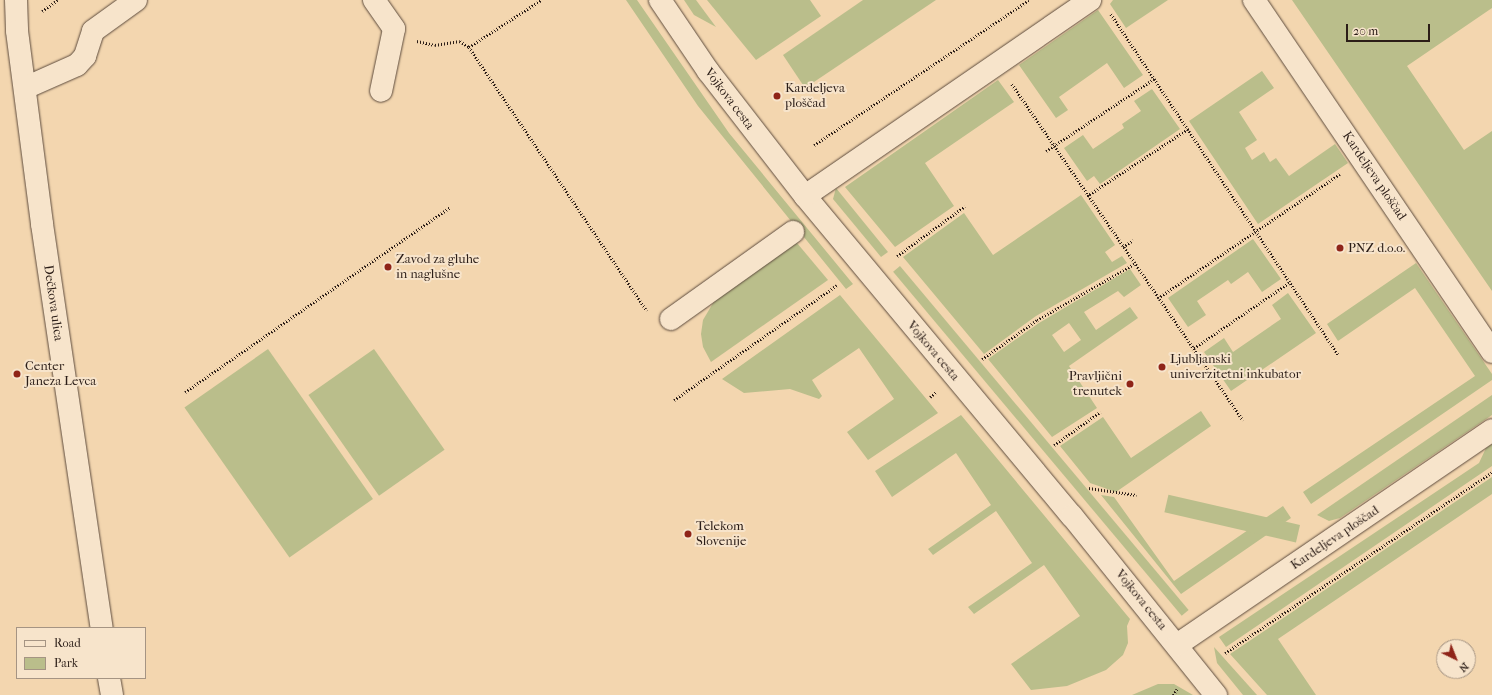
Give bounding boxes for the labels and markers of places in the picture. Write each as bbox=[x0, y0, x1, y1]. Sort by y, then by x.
place label: Kardeljeva ploščad bbox=[785, 81, 845, 112]
marker: Kardeljeva ploščad bbox=[772, 91, 782, 101]
place label: PNZ d.o.o. bbox=[1348, 240, 1405, 256]
marker: PNZ d.o.o. bbox=[1335, 243, 1345, 253]
place label: Zavod za gluhe in naglušne bbox=[396, 252, 479, 283]
marker: Zavod za gluhe in naglušne bbox=[383, 262, 393, 272]
place label: Ljubljanski univerzitetni inkubator bbox=[1170, 352, 1301, 383]
place label: Center Janeza Levca bbox=[25, 359, 96, 390]
marker: Ljubljanski univerzitetni inkubator bbox=[1157, 362, 1167, 372]
marker: Center Janeza Levca bbox=[12, 369, 22, 379]
place label: Pravljični trenutek bbox=[1069, 369, 1122, 400]
marker: Pravljični trenutek bbox=[1125, 379, 1135, 389]
place label: Telekom Slovenije bbox=[696, 519, 746, 550]
marker: Telekom Slovenije bbox=[683, 529, 693, 539]

